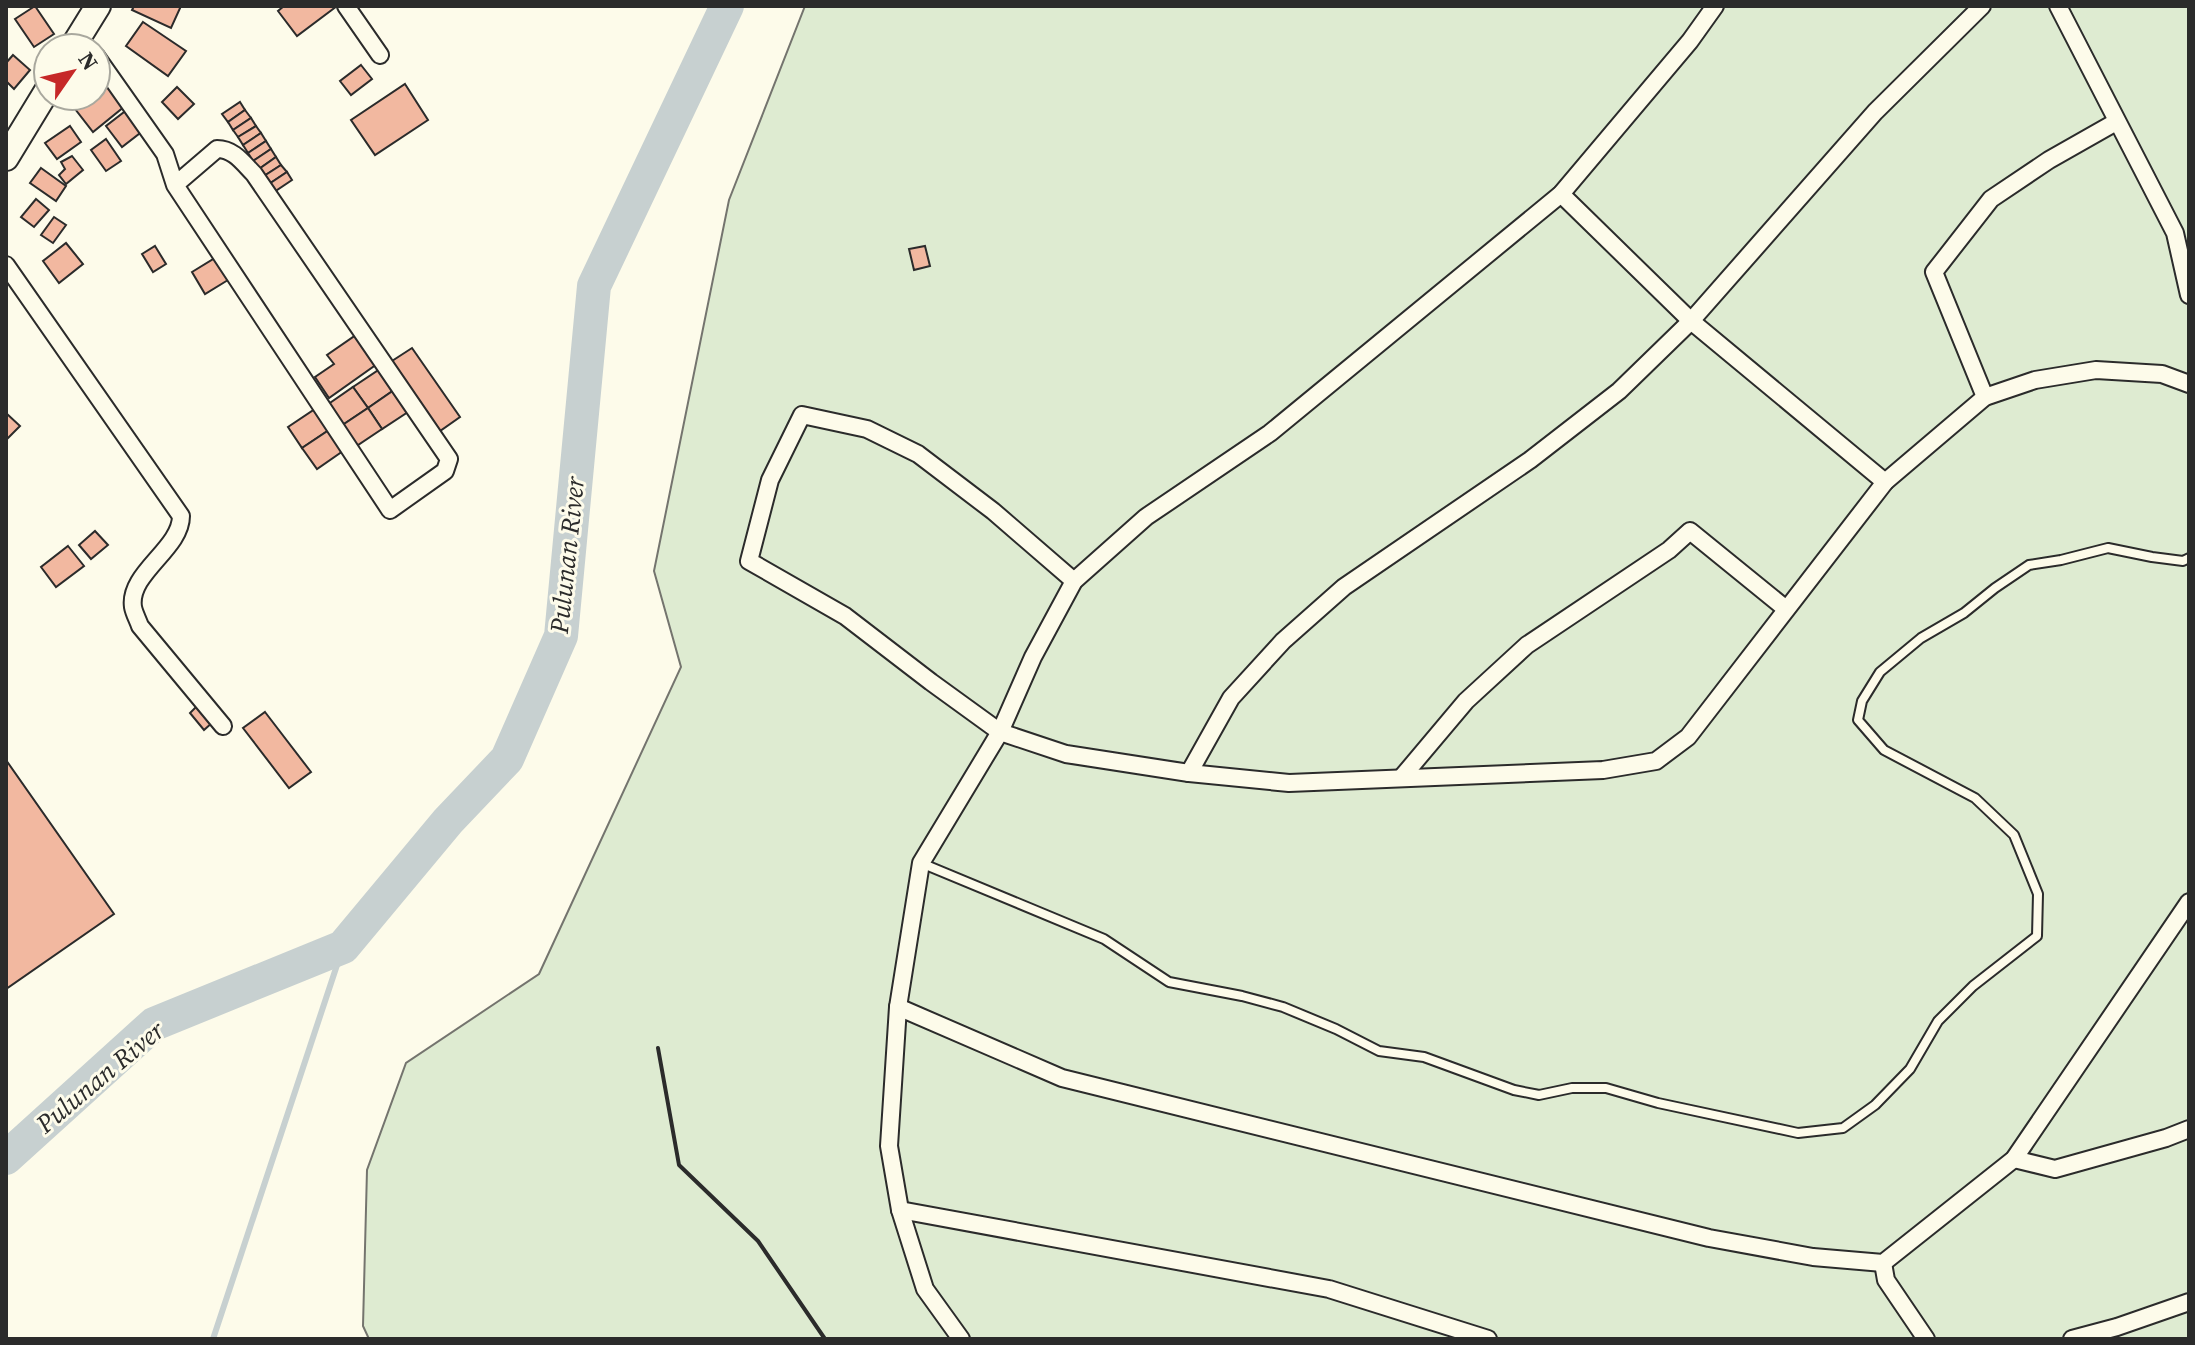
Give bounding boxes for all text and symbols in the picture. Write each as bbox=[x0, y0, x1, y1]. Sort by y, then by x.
north arrow bbox=[32, 32, 112, 112]
text: N bbox=[72, 46, 105, 76]
water label: Pulunan River bbox=[541, 474, 593, 636]
water label: Pulunan River bbox=[27, 1012, 172, 1142]

